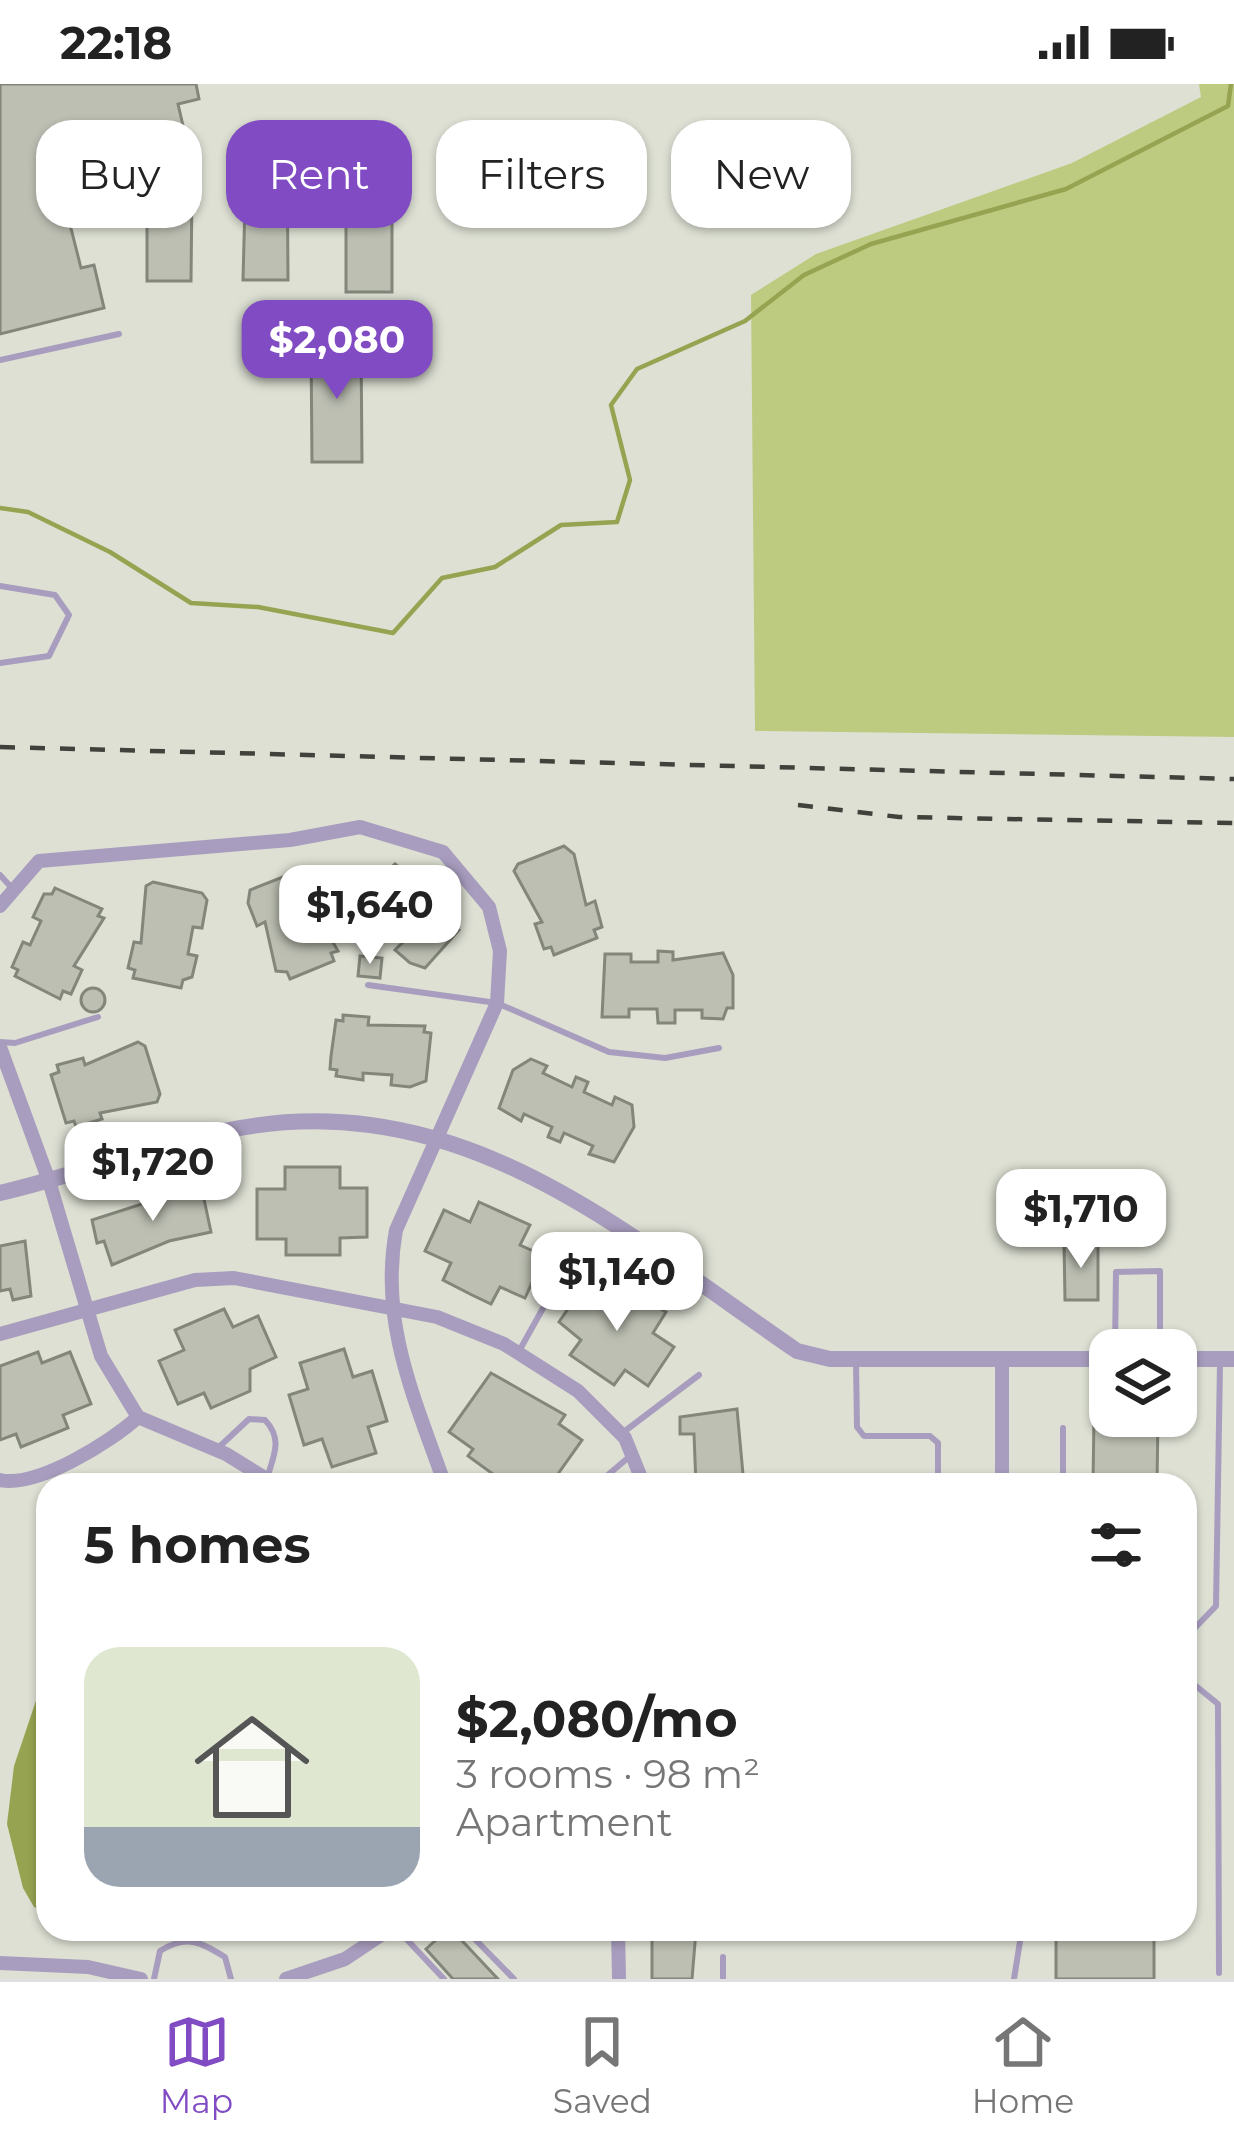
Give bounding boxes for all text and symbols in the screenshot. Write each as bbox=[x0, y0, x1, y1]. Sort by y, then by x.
text: 22:18 bbox=[60, 15, 172, 70]
chip: Buy bbox=[36, 120, 202, 228]
chip: Rent bbox=[226, 120, 412, 228]
chip: Filters bbox=[436, 120, 647, 228]
chip: New bbox=[671, 120, 851, 228]
pin: $2,080 bbox=[239, 300, 435, 402]
text: $2,080 bbox=[269, 315, 405, 363]
pin: $1,640 bbox=[272, 865, 468, 967]
text: $1,640 bbox=[306, 880, 434, 928]
pin: $1,720 bbox=[55, 1122, 251, 1224]
text: $1,720 bbox=[91, 1137, 215, 1185]
pin: $1,710 bbox=[983, 1169, 1179, 1271]
text: $1,710 bbox=[1023, 1184, 1139, 1232]
pin: $1,140 bbox=[519, 1232, 715, 1334]
text: $1,140 bbox=[558, 1247, 676, 1295]
map controls bbox=[1089, 1329, 1197, 1437]
button: layers bbox=[1089, 1329, 1197, 1437]
icon: filters bbox=[1083, 1512, 1149, 1578]
text: 5 homes bbox=[84, 1514, 311, 1576]
text: $2,080/mo bbox=[456, 1688, 738, 1750]
icon: home bbox=[180, 1695, 324, 1839]
text: 3 rooms · 98 m² bbox=[456, 1750, 760, 1798]
text: Apartment bbox=[456, 1798, 672, 1846]
tab: Map bbox=[160, 2009, 233, 2121]
tab: Saved bbox=[553, 2009, 652, 2121]
tab: Home bbox=[972, 2009, 1074, 2121]

